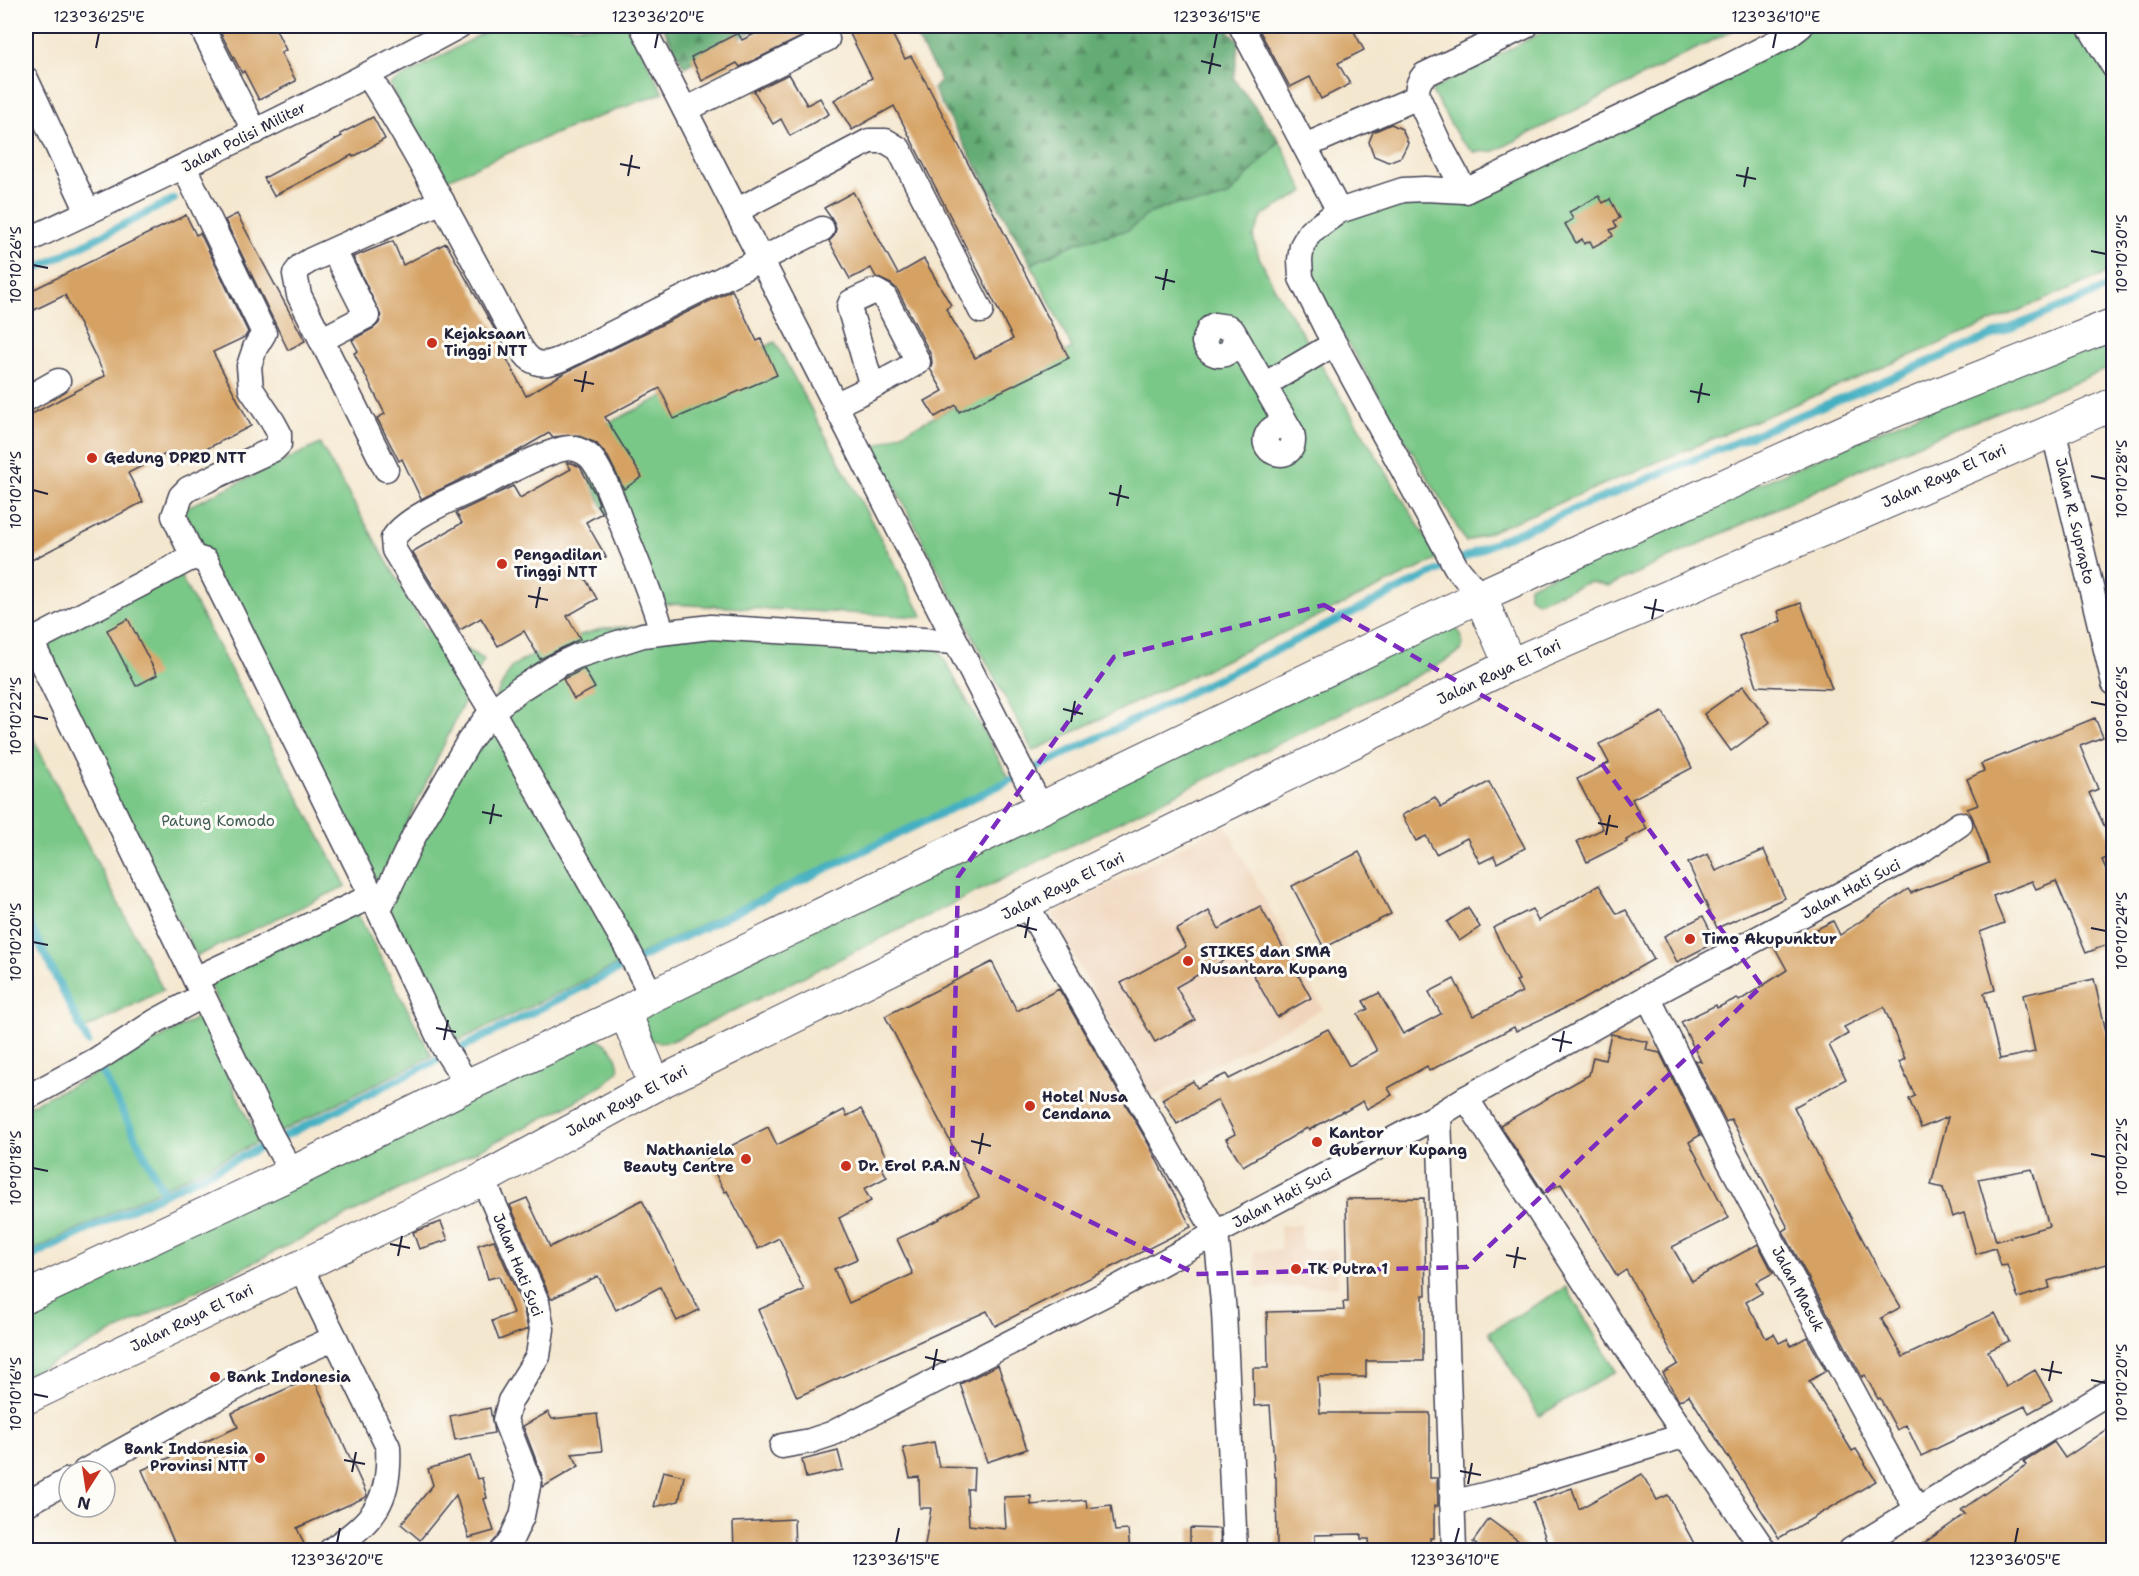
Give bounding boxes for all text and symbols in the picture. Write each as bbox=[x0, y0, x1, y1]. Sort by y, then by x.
text: 123°36'25"E bbox=[53, 7, 145, 27]
text: 123°36'20"E bbox=[612, 7, 704, 27]
text: 123°36'15"E bbox=[1173, 7, 1261, 27]
text: 123°36'10"E bbox=[1732, 7, 1820, 27]
street label: Jalan Polisi Militer bbox=[179, 97, 309, 177]
text: 10°10'30"S bbox=[2112, 214, 2132, 294]
text: 10°10'26"S bbox=[6, 226, 26, 304]
place label: Kejaksaan Tinggi NTT bbox=[444, 324, 528, 361]
marker: Kejaksaan Tinggi NTT bbox=[425, 336, 439, 350]
street label: Jalan Raya El Tari bbox=[1879, 440, 2009, 512]
text: 10°10'28"S bbox=[2112, 440, 2132, 518]
place label: Gedung DPRD NTT bbox=[104, 448, 247, 468]
text: 10°10'24"S bbox=[6, 451, 26, 529]
marker: Gedung DPRD NTT bbox=[85, 451, 99, 465]
street label: Jalan R. Suprapto bbox=[2051, 456, 2099, 586]
place label: Pengadilan Tinggi NTT bbox=[514, 545, 602, 582]
marker: Pengadilan Tinggi NTT bbox=[495, 557, 509, 571]
street label: Jalan Raya El Tari bbox=[1434, 635, 1564, 709]
text: 10°10'26"S bbox=[2112, 666, 2132, 744]
text: 10°10'22"S bbox=[6, 677, 26, 755]
park label: Patung Komodo bbox=[161, 811, 275, 831]
street label: Jalan Raya El Tari bbox=[998, 848, 1128, 924]
street label: Jalan Hati Suci bbox=[1798, 854, 1904, 924]
text: 10°10'24"S bbox=[2112, 892, 2132, 970]
text: 10°10'20"S bbox=[6, 903, 26, 981]
place label: Timo Akupunktur bbox=[1702, 929, 1837, 949]
marker: Timo Akupunktur bbox=[1683, 932, 1697, 946]
place label: STIKES dan SMA Nusantara Kupang bbox=[1200, 942, 1347, 979]
marker: STIKES dan SMA Nusantara Kupang bbox=[1181, 954, 1195, 968]
street label: Jalan Raya El Tari bbox=[563, 1061, 691, 1141]
place label: Hotel Nusa Cendana bbox=[1042, 1087, 1129, 1124]
marker: Hotel Nusa Cendana bbox=[1023, 1099, 1037, 1113]
text: 10°10'22"S bbox=[2112, 1118, 2132, 1196]
place label: Kantor Gubernur Kupang bbox=[1329, 1123, 1467, 1160]
text: 10°10'18"S bbox=[6, 1131, 26, 1205]
marker: Kantor Gubernur Kupang bbox=[1310, 1135, 1324, 1149]
place label: Nathaniela Beauty Centre bbox=[623, 1140, 735, 1177]
marker: Nathaniela Beauty Centre bbox=[739, 1152, 753, 1166]
place label: Dr. Erol P.A.N bbox=[858, 1156, 961, 1176]
marker: Dr. Erol P.A.N bbox=[839, 1159, 853, 1173]
street label: Jalan Hati Suci bbox=[1229, 1163, 1335, 1233]
street label: Jalan Hati Suci bbox=[488, 1210, 548, 1320]
street label: Jalan Masuk bbox=[1767, 1243, 1829, 1335]
place label: TK Putra 1 bbox=[1308, 1259, 1388, 1279]
marker: TK Putra 1 bbox=[1289, 1262, 1303, 1276]
street label: Jalan Raya El Tari bbox=[127, 1280, 257, 1356]
text: 10°10'20"S bbox=[2112, 1344, 2132, 1422]
text: 10°10'16"S bbox=[6, 1357, 26, 1431]
place label: Bank Indonesia bbox=[227, 1367, 352, 1387]
marker: Bank Indonesia bbox=[208, 1370, 222, 1384]
place label: Bank Indonesia Provinsi NTT bbox=[124, 1439, 249, 1476]
marker: Bank Indonesia Provinsi NTT bbox=[253, 1451, 267, 1465]
north arrow bbox=[57, 1459, 117, 1519]
text: N bbox=[76, 1492, 92, 1515]
text: 123°36'20"E bbox=[291, 1550, 383, 1570]
text: 123°36'15"E bbox=[852, 1550, 940, 1570]
text: 123°36'10"E bbox=[1411, 1550, 1499, 1570]
text: 123°36'05"E bbox=[1969, 1550, 2061, 1570]

